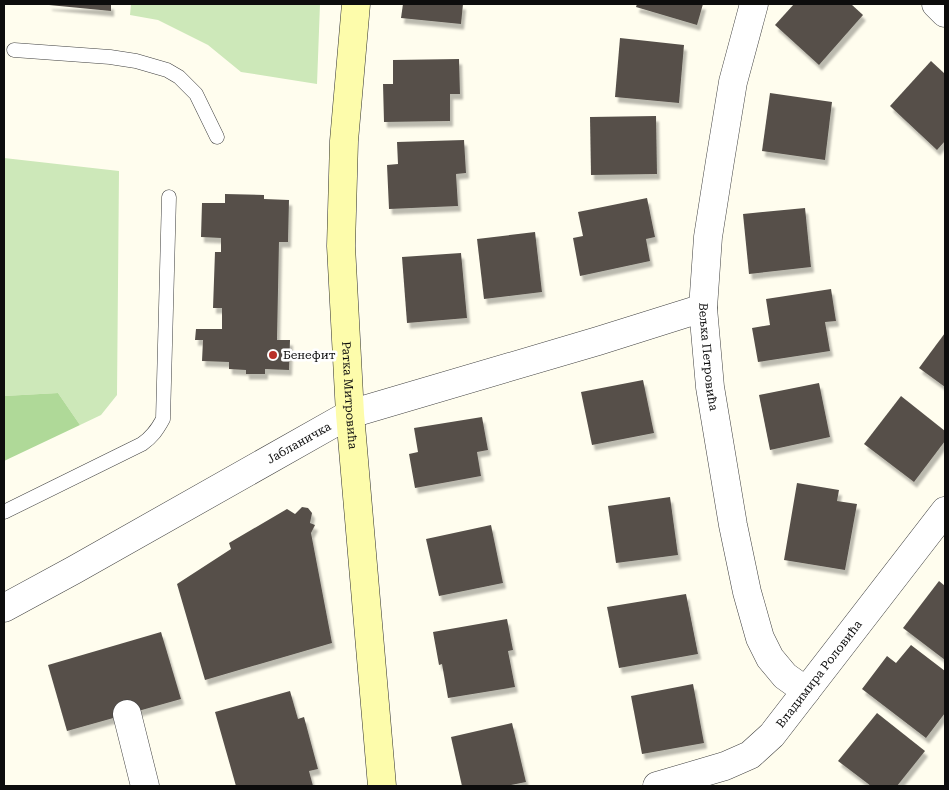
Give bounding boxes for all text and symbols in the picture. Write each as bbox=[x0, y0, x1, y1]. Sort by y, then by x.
street label: Вељка Петровића bbox=[696, 302, 721, 412]
street label: Ратка Митровића bbox=[339, 341, 360, 450]
place label: Бенефит bbox=[283, 348, 336, 362]
marker: Бенефит bbox=[267, 349, 279, 361]
street label: Јабланичка bbox=[264, 419, 334, 467]
street label: Владимира Роловића bbox=[773, 617, 865, 731]

